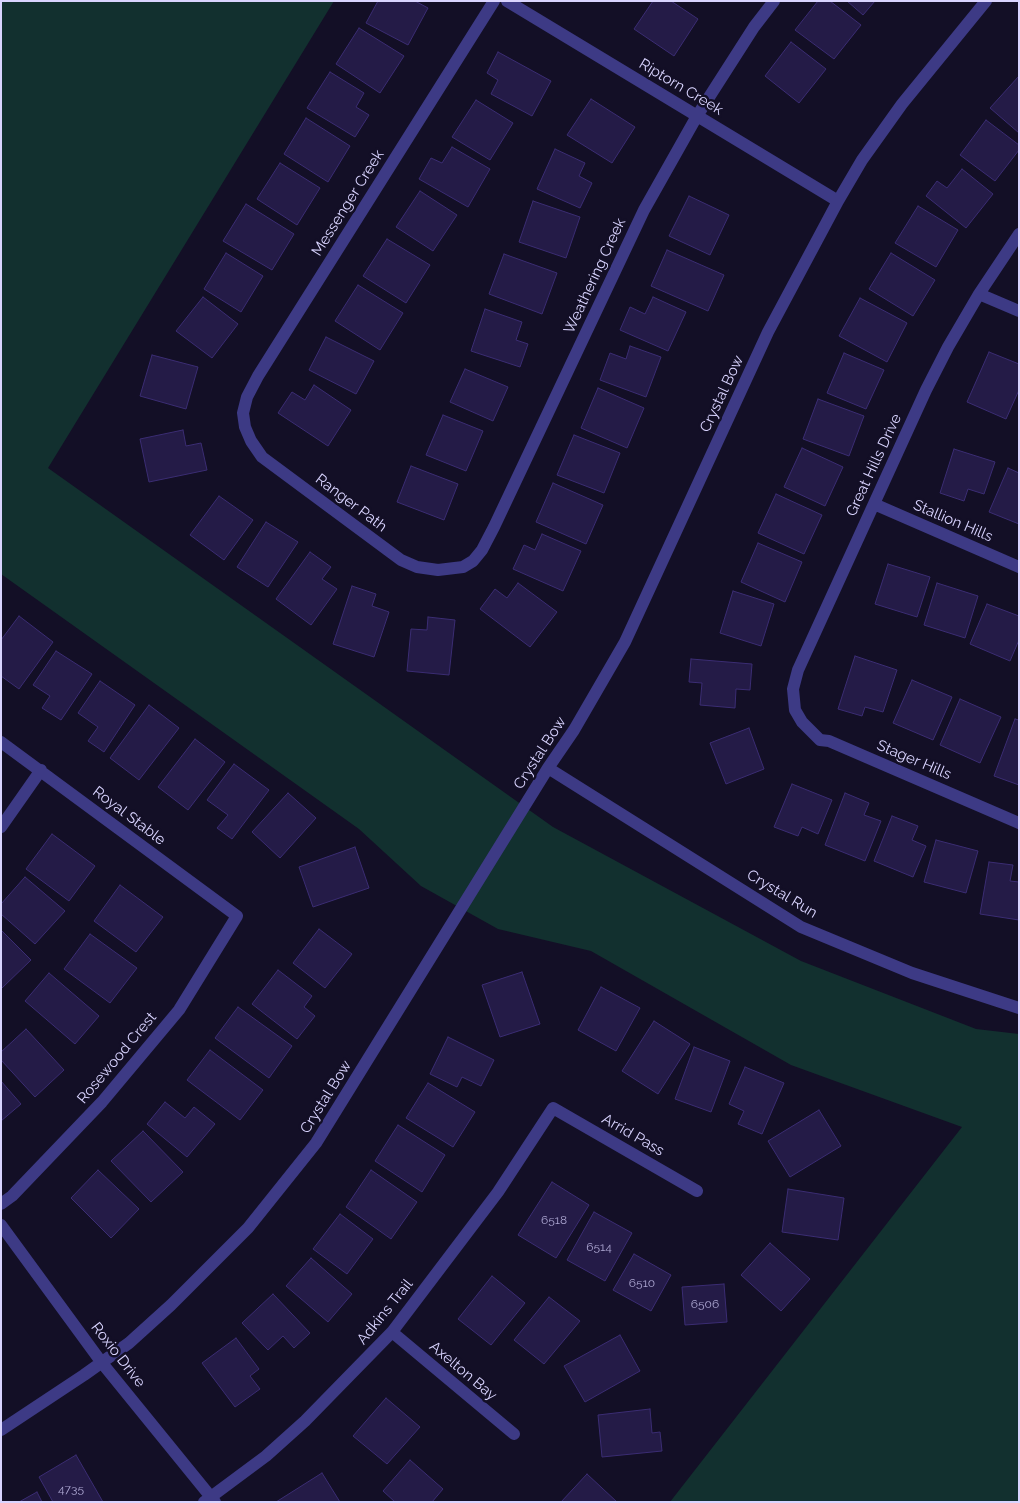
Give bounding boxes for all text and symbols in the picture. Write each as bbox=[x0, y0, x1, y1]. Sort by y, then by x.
street label: Riptorn Creek bbox=[636, 55, 726, 119]
street label: Messenger Creek bbox=[308, 147, 388, 259]
street label: Weathering Creek bbox=[560, 215, 630, 337]
street label: Crystal Bow bbox=[696, 353, 748, 435]
street label: Great Hills Drive bbox=[842, 411, 906, 519]
street label: Ranger Path bbox=[312, 470, 390, 536]
street label: Stallion Hills bbox=[910, 496, 996, 546]
street label: Crystal Bow bbox=[510, 713, 570, 793]
street label: Stager Hills bbox=[874, 736, 954, 784]
street label: Royal Stable bbox=[89, 783, 169, 849]
street label: Crystal Run bbox=[743, 866, 821, 922]
street label: Rosewood Crest bbox=[74, 1009, 160, 1107]
street label: Crystal Bow bbox=[296, 1057, 356, 1137]
street label: Arrid Pass bbox=[599, 1110, 667, 1160]
house number: 6518 bbox=[541, 1213, 567, 1227]
house number: 6514 bbox=[586, 1240, 612, 1254]
street label: Adkins Trail bbox=[353, 1276, 417, 1348]
house number: 6510 bbox=[629, 1276, 655, 1290]
house number: 6506 bbox=[691, 1297, 719, 1311]
street label: Roxio Drive bbox=[87, 1319, 149, 1391]
street label: Axelton Bay bbox=[426, 1338, 500, 1404]
house number: 4735 bbox=[58, 1482, 84, 1496]

